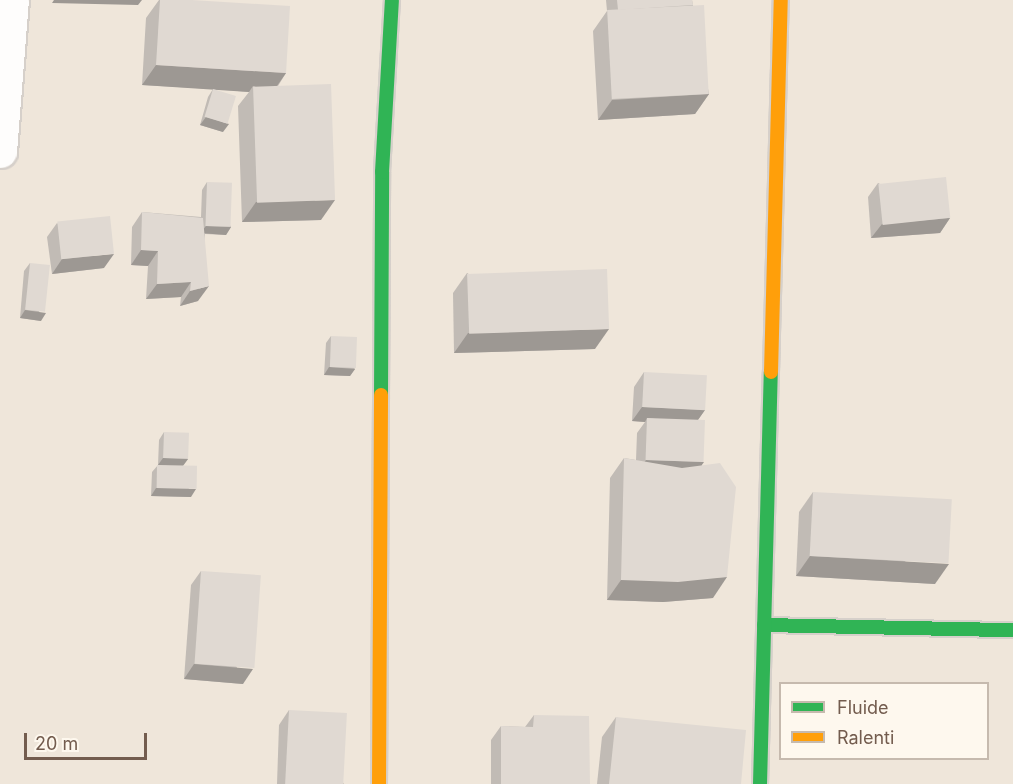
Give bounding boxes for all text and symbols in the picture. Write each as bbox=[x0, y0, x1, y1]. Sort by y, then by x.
legend bbox=[779, 682, 989, 760]
text: Fluide bbox=[837, 697, 889, 718]
scale bar bbox=[27, 721, 150, 759]
text: Ralenti bbox=[837, 727, 894, 748]
text: 20 m bbox=[35, 733, 78, 754]

